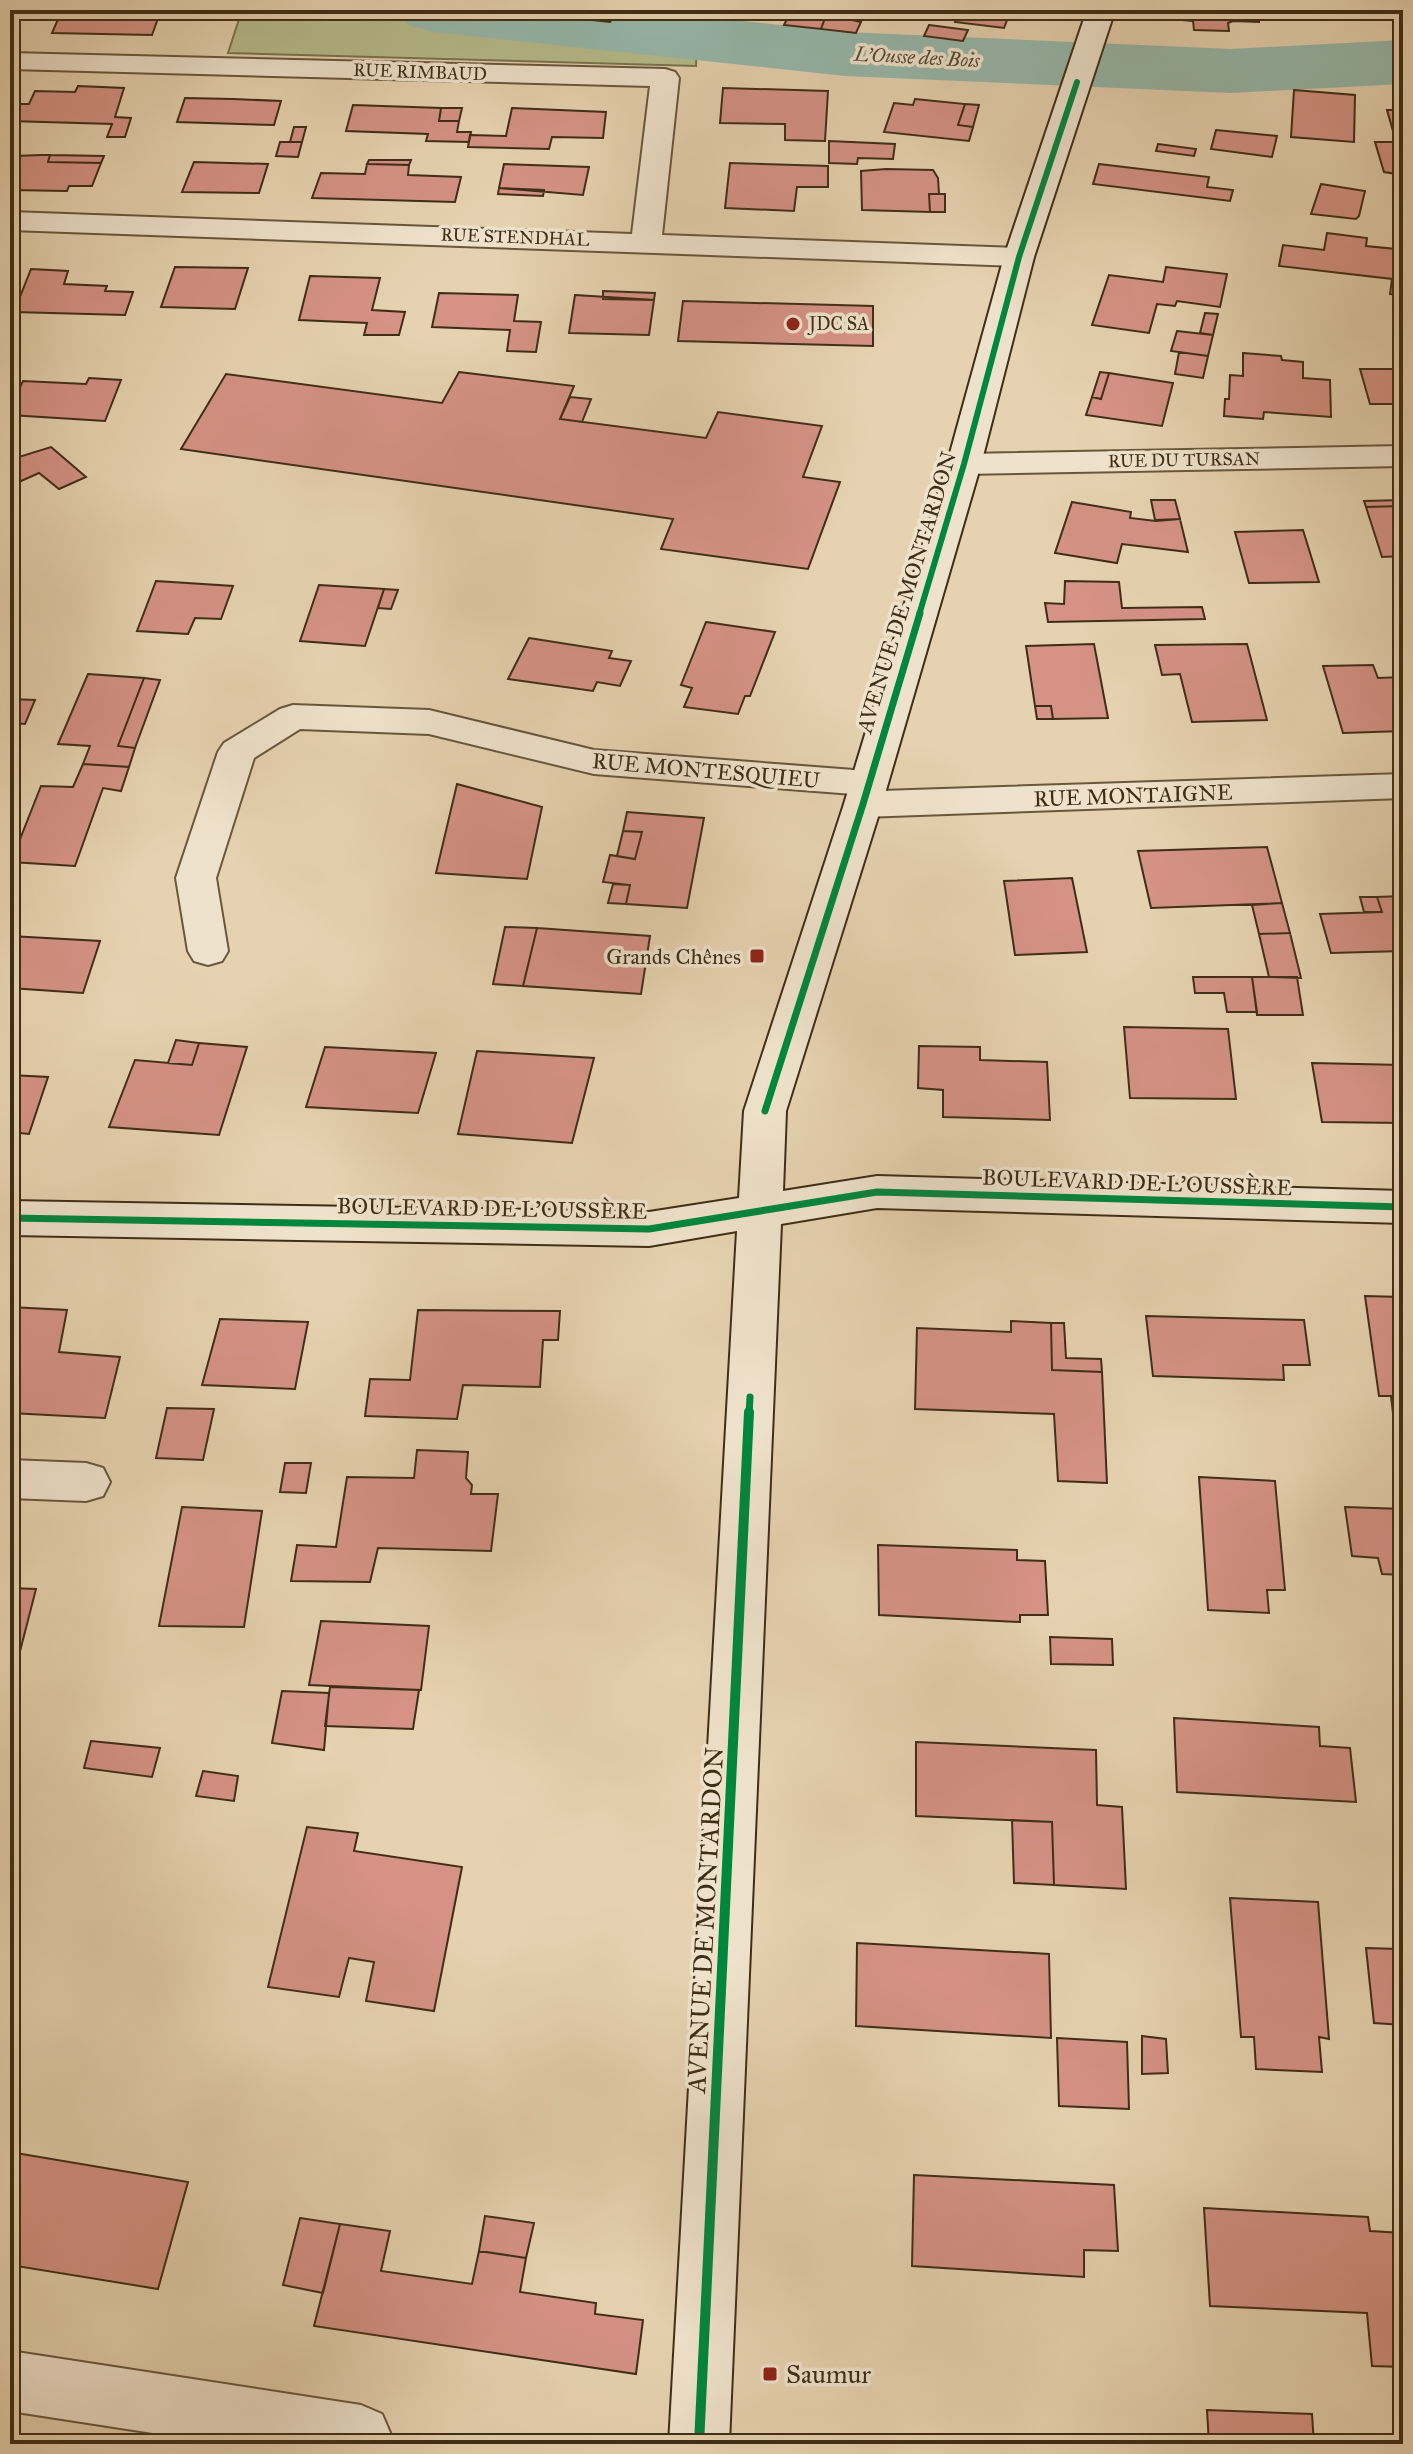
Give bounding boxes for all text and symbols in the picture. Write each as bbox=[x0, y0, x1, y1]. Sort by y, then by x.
water label: L'Ousse des Bois bbox=[853, 42, 982, 72]
street label: RUE RIMBAUD bbox=[353, 59, 487, 85]
street label: RUE STENDHAL bbox=[440, 223, 590, 251]
place label: JDC SA bbox=[807, 313, 869, 336]
marker: JDC SA bbox=[784, 315, 802, 333]
street label: AVENUE DE MONTARDON bbox=[850, 448, 962, 737]
street label: RUE DU TURSAN bbox=[1108, 448, 1260, 472]
street label: RUE MONTESQUIEU bbox=[591, 747, 822, 794]
street label: RUE MONTAIGNE bbox=[1033, 779, 1233, 812]
place label: Grands Chênes bbox=[606, 943, 741, 970]
marker: Grands Chênes bbox=[748, 947, 766, 965]
street label: BOULEVARD DE L'OUSSÈRE bbox=[982, 1164, 1293, 1201]
street label: BOULEVARD DE L'OUSSÈRE bbox=[337, 1192, 648, 1225]
street label: AVENUE DE MONTARDON bbox=[680, 1746, 730, 2095]
place label: Saumur bbox=[786, 2358, 871, 2390]
marker: Saumur bbox=[761, 2365, 779, 2383]

